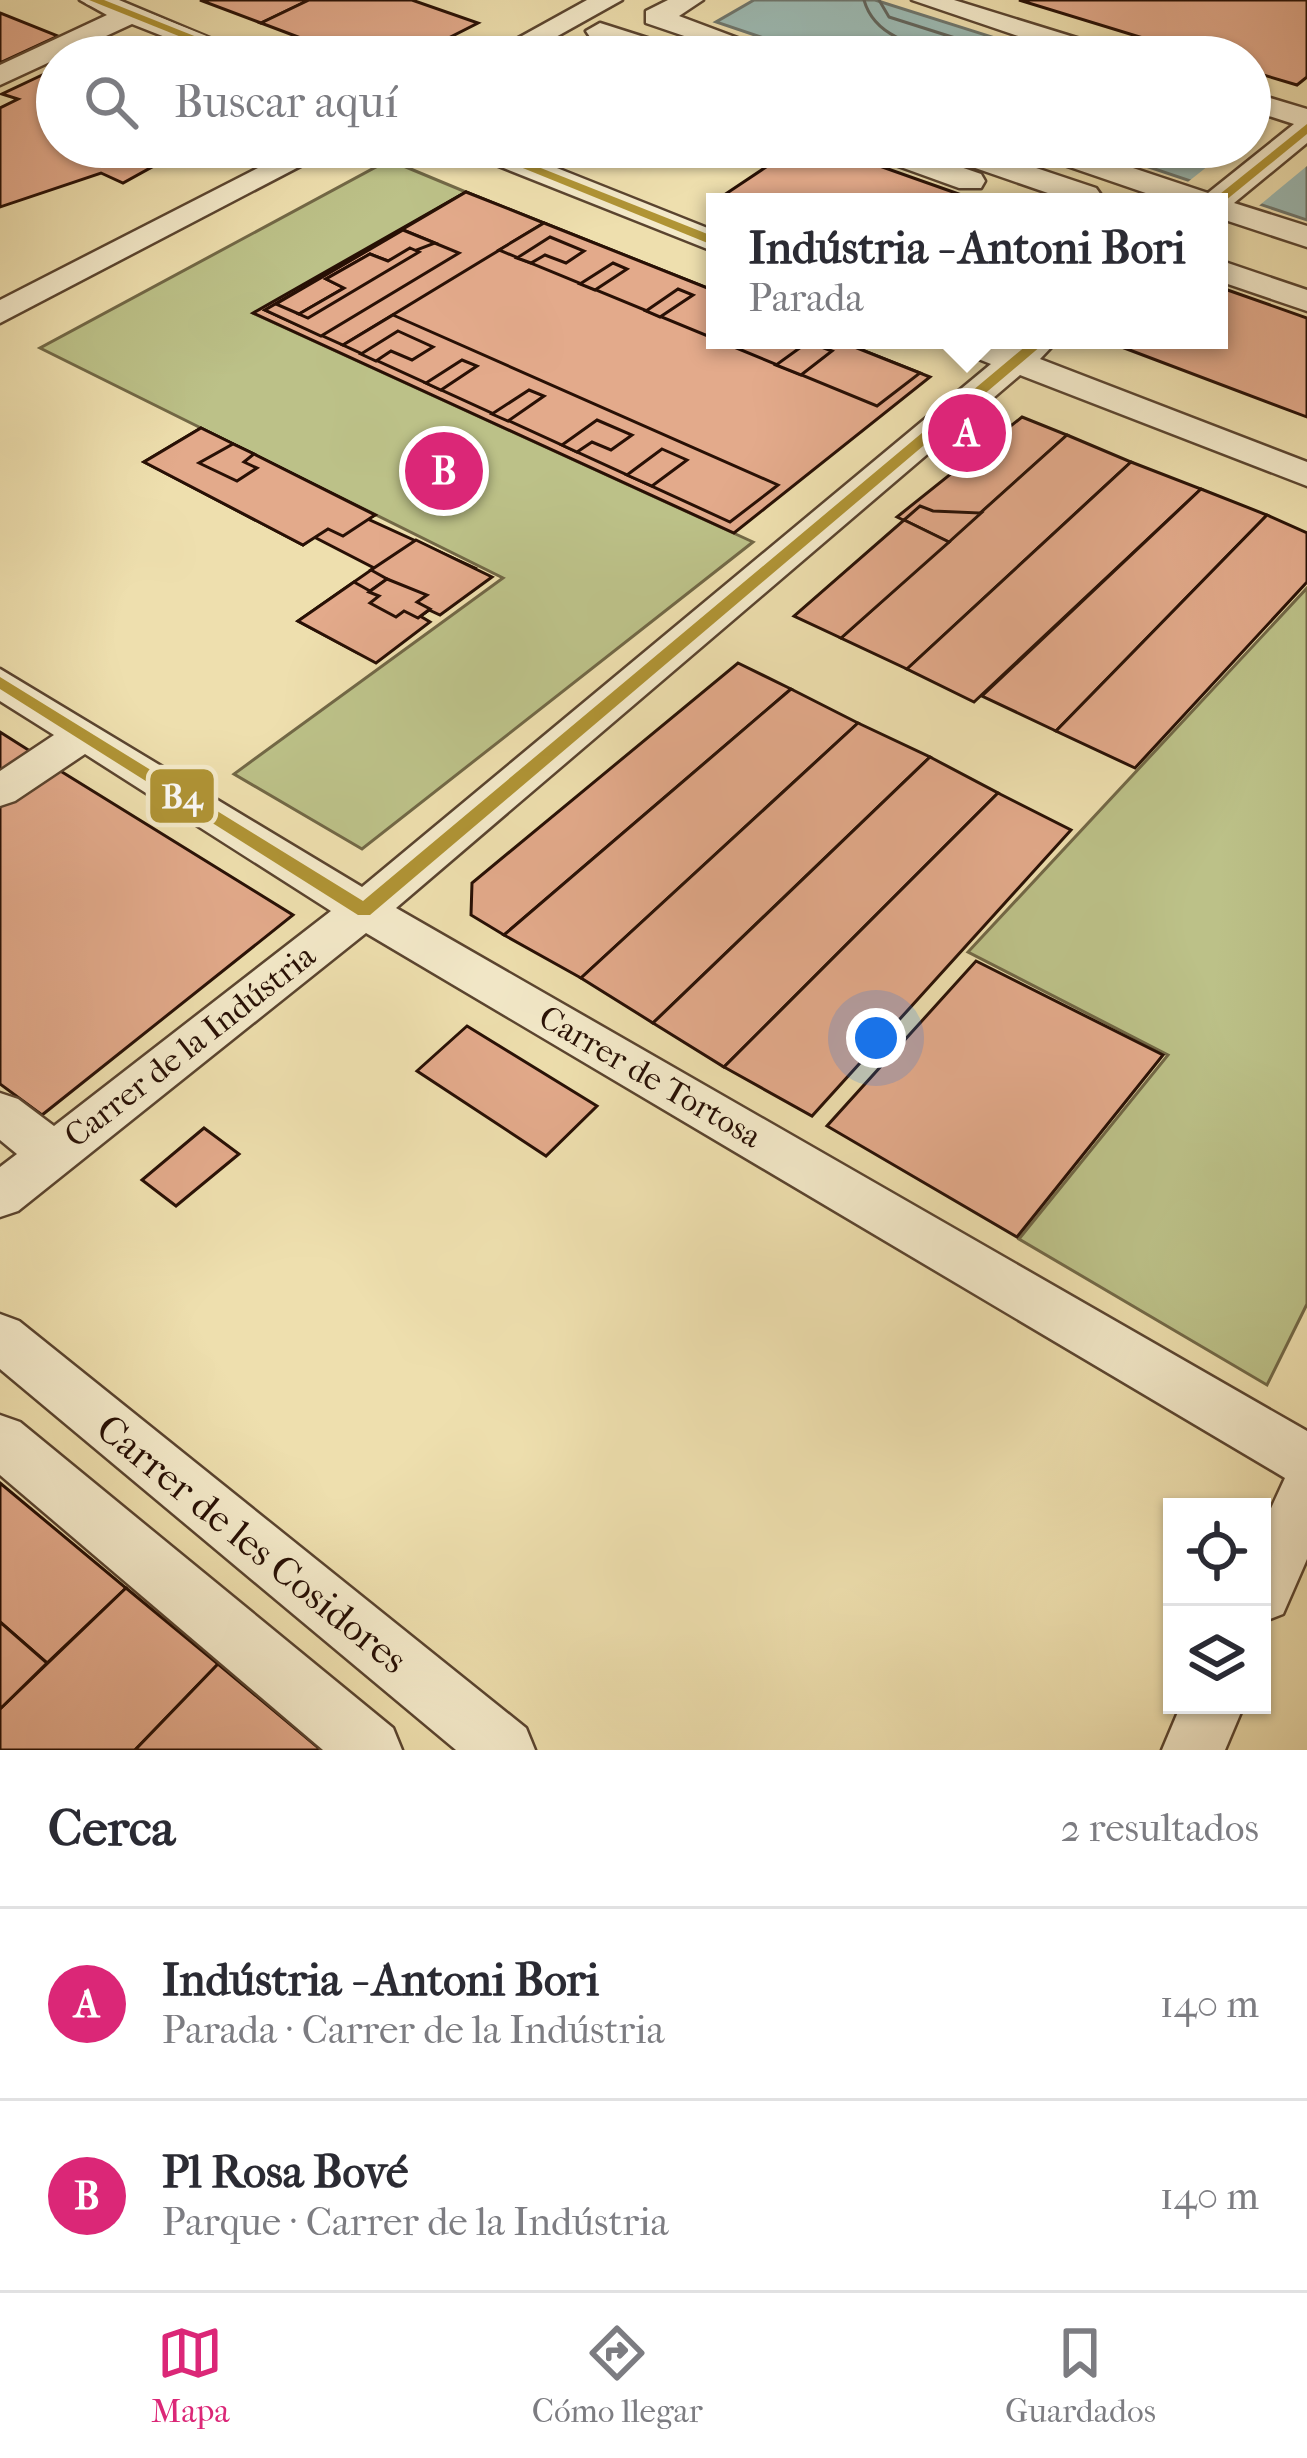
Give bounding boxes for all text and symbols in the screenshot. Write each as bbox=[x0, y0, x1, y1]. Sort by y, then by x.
search box bbox=[36, 36, 1271, 168]
icon: search bbox=[78, 69, 144, 135]
text: Buscar aquí bbox=[174, 76, 398, 129]
popup bbox=[706, 193, 1228, 349]
text: Indústria - Antoni Bori bbox=[748, 222, 1186, 275]
text: Parada bbox=[748, 275, 864, 321]
pin: A bbox=[928, 388, 1006, 478]
pin: B bbox=[405, 426, 483, 516]
line badge: B4 bbox=[148, 767, 216, 825]
text: B4 bbox=[162, 778, 204, 818]
street label: Carrer de la Indústria bbox=[57, 936, 324, 1156]
street label: Carrer de Tortosa bbox=[532, 998, 769, 1157]
your location bbox=[846, 1008, 906, 1068]
street label: Carrer de les Cosidores bbox=[88, 1405, 416, 1683]
map controls bbox=[1163, 1498, 1271, 1714]
button: locate bbox=[1163, 1498, 1271, 1606]
button: layers bbox=[1163, 1606, 1271, 1714]
text: Cerca bbox=[48, 1798, 175, 1858]
text: 2 resultados bbox=[1061, 1805, 1259, 1851]
text: Indústria - Antoni Bori bbox=[162, 1954, 599, 2007]
text: A bbox=[74, 1981, 100, 2027]
text: 140 m bbox=[1160, 1981, 1259, 2027]
text: Parada · Carrer de la Indústria bbox=[162, 2007, 665, 2053]
text: Pl Rosa Bové bbox=[162, 2146, 408, 2199]
text: B bbox=[74, 2173, 100, 2219]
text: 140 m bbox=[1160, 2173, 1259, 2219]
text: Parque · Carrer de la Indústria bbox=[162, 2199, 669, 2245]
tab: Mapa bbox=[151, 2320, 230, 2431]
tab: Cómo llegar bbox=[532, 2320, 703, 2431]
tab: Guardados bbox=[1005, 2320, 1156, 2431]

